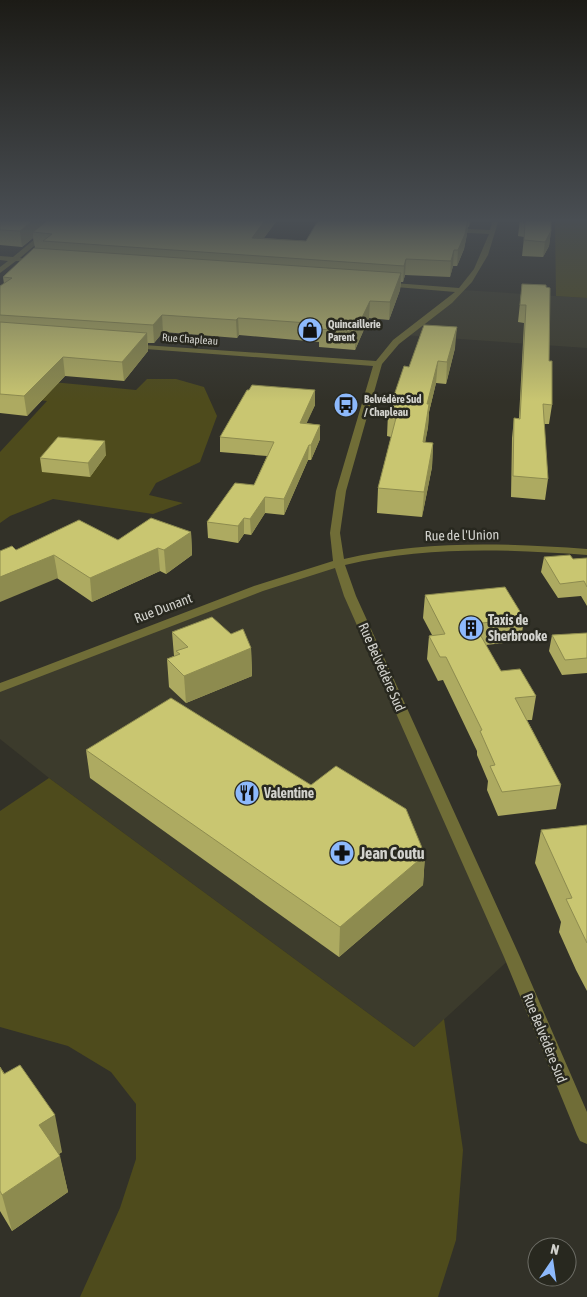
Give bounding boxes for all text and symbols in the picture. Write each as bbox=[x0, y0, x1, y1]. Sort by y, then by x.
shop icon: Quincaillerie Parent bbox=[297, 317, 323, 343]
place label: Quincaillerie Parent bbox=[328, 318, 381, 343]
street label: Rue Chapleau bbox=[162, 331, 218, 347]
bus stop icon: Belvédère Sud / Chapleau bbox=[333, 392, 359, 418]
place label: Belvédère Sud / Chapleau bbox=[364, 393, 421, 418]
street label: Rue de l'Union bbox=[425, 526, 499, 544]
street label: Rue Dunant bbox=[132, 590, 194, 626]
place label: Taxis de Sherbrooke bbox=[488, 612, 547, 644]
building icon: Taxis de Sherbrooke bbox=[458, 615, 484, 641]
street label: Rue Belvédère Sud bbox=[355, 620, 409, 714]
restaurant icon: Valentine bbox=[234, 780, 260, 806]
place label: Valentine bbox=[263, 785, 314, 801]
pharmacy icon: Jean Coutu bbox=[329, 840, 355, 866]
place label: Jean Coutu bbox=[359, 844, 425, 862]
street label: Rue Belvédère Sud bbox=[520, 991, 570, 1085]
north arrow bbox=[527, 1237, 577, 1287]
text: N bbox=[549, 1241, 561, 1258]

